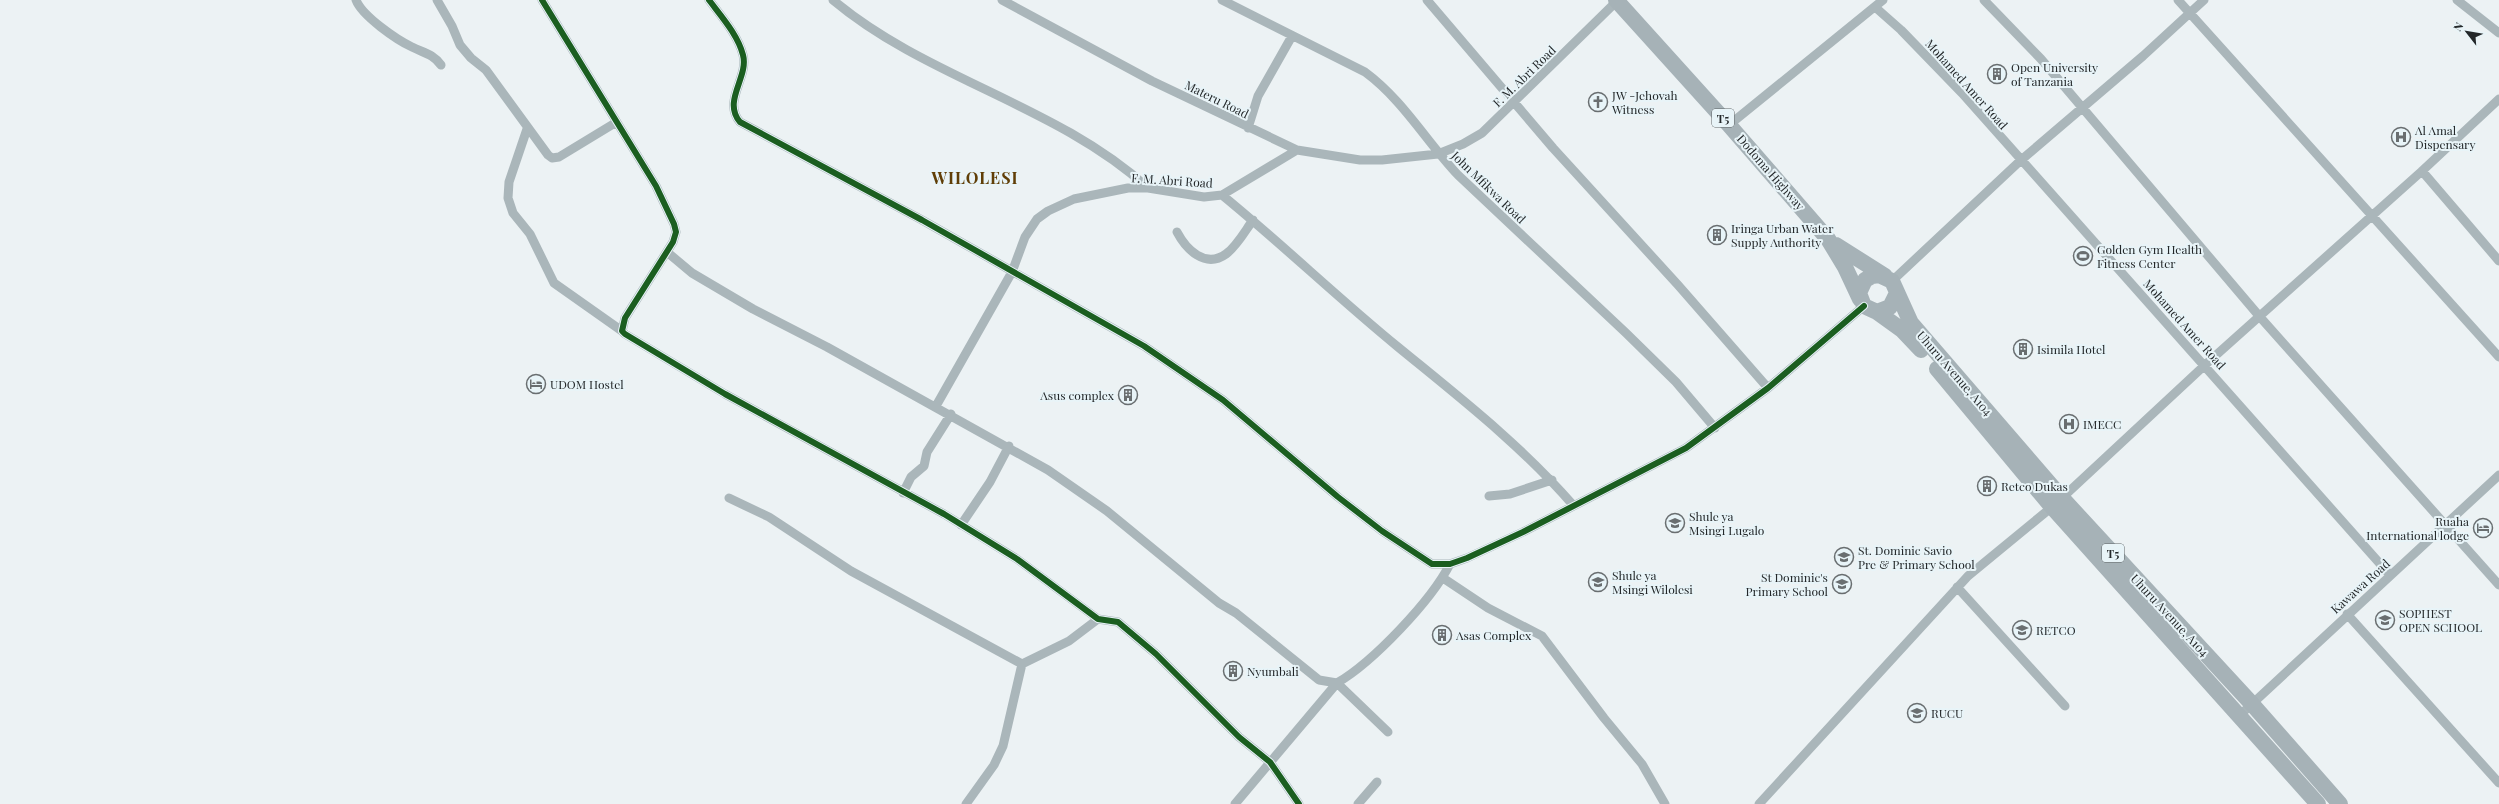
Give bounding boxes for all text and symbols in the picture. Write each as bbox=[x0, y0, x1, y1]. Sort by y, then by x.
north arrow bbox=[2447, 12, 2487, 52]
text: N bbox=[2450, 19, 2467, 34]
street label: Mohamed Amer Road bbox=[1922, 36, 2012, 132]
street label: F. M. Abri Road bbox=[1489, 42, 1559, 110]
place label: Open University of Tanzania bbox=[2011, 59, 2098, 89]
building icon: Open University of Tanzania bbox=[1986, 63, 2008, 85]
street label: Materu Road bbox=[1182, 77, 1252, 121]
place label: JW -Jehovah Witness bbox=[1611, 87, 1678, 117]
church icon: JW -Jehovah Witness bbox=[1587, 91, 1609, 113]
road number: T5 bbox=[1712, 109, 1734, 127]
place label: Al Amal Dispensary bbox=[2414, 122, 2476, 152]
hospital icon: Al Amal Dispensary bbox=[2390, 126, 2412, 148]
street label: Dodoma Highway bbox=[1734, 131, 1808, 213]
street label: John Mfikwa Road bbox=[1448, 147, 1530, 227]
district label: WILOLESI bbox=[930, 167, 1019, 188]
street label: F. M. Abri Road bbox=[1131, 169, 1213, 191]
place label: Iringa Urban Water Supply Authority bbox=[1731, 220, 1834, 250]
building icon: Iringa Urban Water Supply Authority bbox=[1706, 224, 1728, 246]
place label: Golden Gym Health Fitness Center bbox=[2097, 241, 2202, 271]
sports icon: Golden Gym Health Fitness Center bbox=[2072, 245, 2094, 267]
street label: Mohamed Amer Road bbox=[2140, 276, 2230, 372]
street label: Uhuru Avenue, A104 bbox=[1914, 327, 1996, 419]
building icon: Isimila Hotel bbox=[2012, 338, 2034, 360]
place label: Isimila Hotel bbox=[2037, 341, 2106, 357]
hotel icon: UDOM Hostel bbox=[525, 373, 547, 395]
place label: UDOM Hostel bbox=[550, 376, 624, 392]
building icon: Asus complex bbox=[1117, 384, 1139, 406]
place label: Asus complex bbox=[1039, 387, 1115, 403]
hospital icon: IMECC bbox=[2058, 413, 2080, 435]
place label: IMECC bbox=[2083, 416, 2121, 432]
building icon: Retco Dukas bbox=[1976, 475, 1998, 497]
place label: Retco Dukas bbox=[2001, 478, 2068, 494]
place label: Shule ya Msingi Lugalo bbox=[1689, 508, 1765, 538]
school or university icon: Shule ya Msingi Lugalo bbox=[1664, 512, 1686, 534]
place label: Ruaha International lodge bbox=[2366, 513, 2469, 543]
hotel icon: Ruaha International lodge bbox=[2472, 517, 2494, 539]
place label: St. Dominic Savio Pre & Primary School bbox=[1858, 542, 1975, 572]
road number: T5 bbox=[2102, 544, 2124, 562]
school or university icon: St. Dominic Savio Pre & Primary School bbox=[1833, 546, 1855, 568]
street label: Kawawa Road bbox=[2327, 555, 2393, 617]
place label: Shule ya Msingi Wilolesi bbox=[1612, 567, 1693, 597]
place label: St Dominic's Primary School bbox=[1746, 569, 1829, 599]
street label: Uhuru Avenue, A104 bbox=[2128, 570, 2213, 660]
school or university icon: Shule ya Msingi Wilolesi bbox=[1587, 571, 1609, 593]
school or university icon: St Dominic's Primary School bbox=[1831, 573, 1853, 595]
place label: SOPHEST OPEN SCHOOL bbox=[2399, 605, 2482, 635]
school or university icon: SOPHEST OPEN SCHOOL bbox=[2374, 609, 2396, 631]
school or university icon: RETCO bbox=[2011, 619, 2033, 641]
place label: RETCO bbox=[2036, 622, 2076, 638]
building icon: Asas Complex bbox=[1431, 624, 1453, 646]
place label: Asas Complex bbox=[1455, 627, 1532, 643]
building icon: Nyumbali bbox=[1222, 660, 1244, 682]
place label: Nyumbali bbox=[1247, 663, 1299, 679]
school or university icon: RUCU bbox=[1906, 702, 1928, 724]
place label: RUCU bbox=[1931, 705, 1963, 721]

